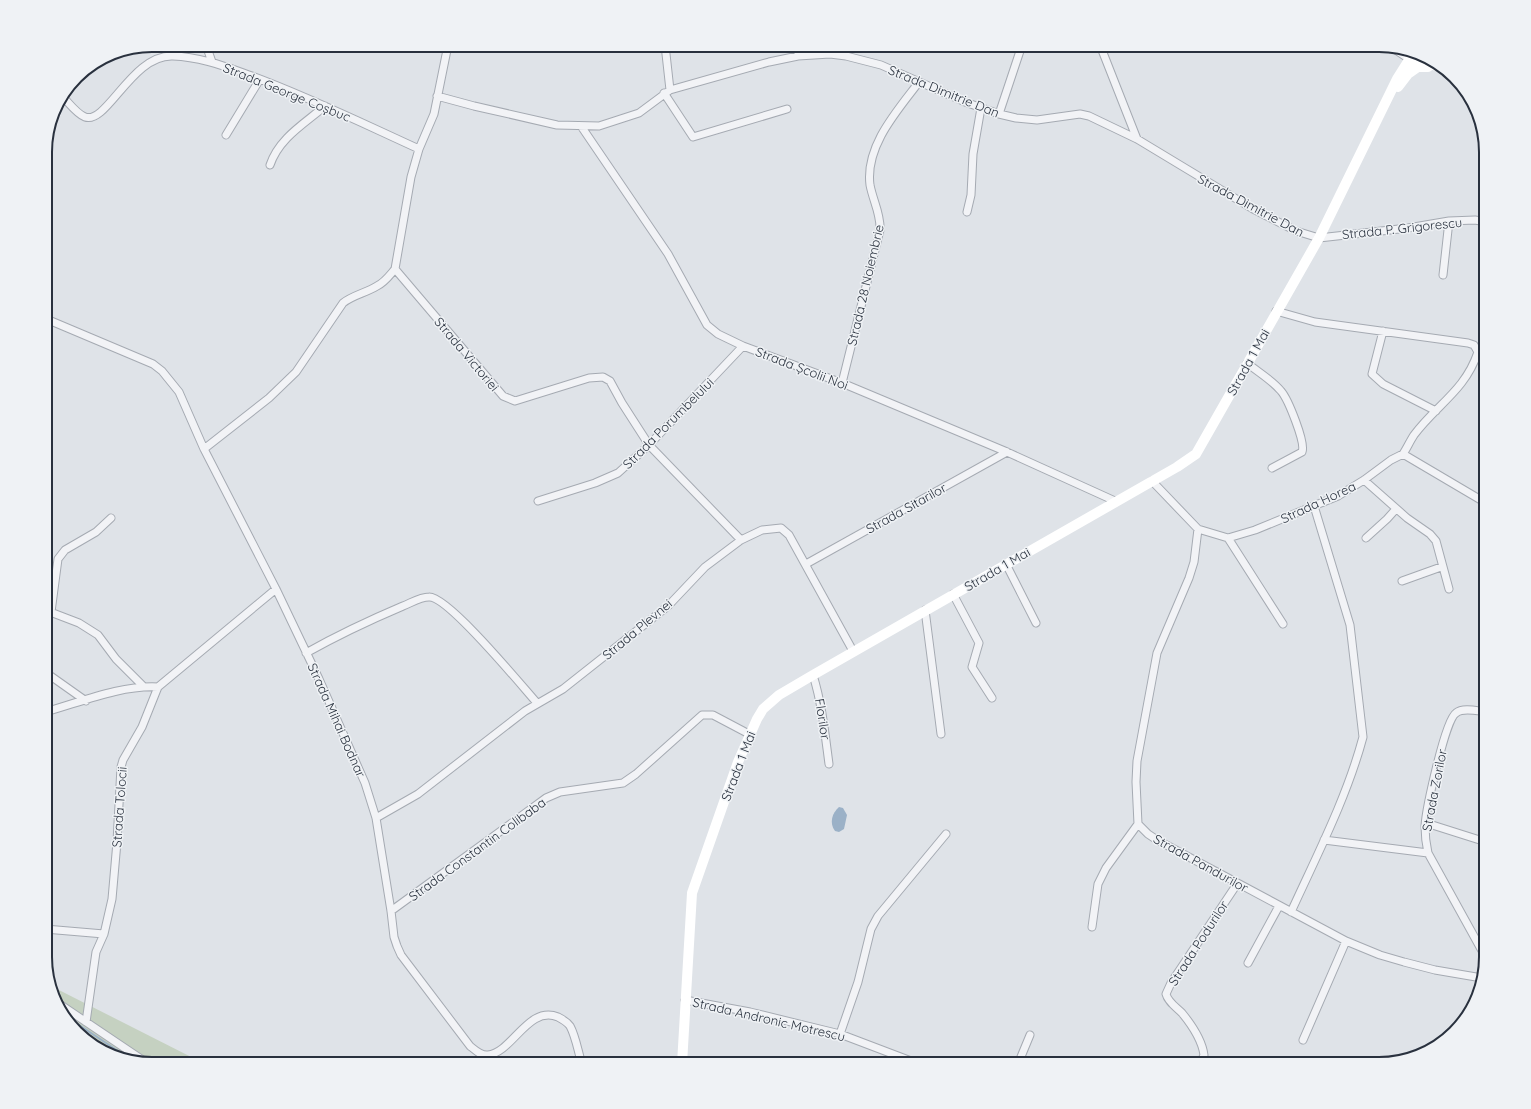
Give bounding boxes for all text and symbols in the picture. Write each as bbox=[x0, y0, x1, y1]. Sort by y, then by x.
street label: Strada George Coșbuc bbox=[221, 59, 353, 125]
street label: Strada Dimitrie Dan bbox=[886, 61, 1002, 121]
street label: Strada Dimitrie Dan bbox=[1195, 170, 1307, 240]
street label: Strada P. Grigorescu bbox=[1341, 214, 1463, 242]
street label: Strada 28 Noiembrie bbox=[843, 223, 887, 347]
street label: Strada Victoriei bbox=[431, 314, 503, 394]
street label: Strada 1 Mai bbox=[1223, 326, 1273, 398]
street label: Strada Școlii Noi bbox=[753, 343, 851, 393]
street label: Strada Porumbelului bbox=[619, 374, 717, 472]
street label: Strada Horea bbox=[1278, 478, 1358, 526]
street label: Strada Sitarilor bbox=[863, 479, 949, 537]
street label: Strada 1 Mai bbox=[961, 544, 1033, 594]
street label: Strada Plevnei bbox=[599, 595, 675, 663]
street label: Strada Mihai Bodnar bbox=[305, 660, 369, 780]
street label: Florilor bbox=[812, 697, 834, 741]
street label: Strada 1 Mai bbox=[717, 729, 759, 803]
street label: Strada Zorilor bbox=[1418, 748, 1450, 832]
street label: Strada Tolocii bbox=[108, 766, 130, 848]
street label: Strada Constantin Colibaba bbox=[405, 794, 549, 904]
street label: Strada Pandurilor bbox=[1151, 830, 1251, 896]
street label: Strada Podurilor bbox=[1165, 897, 1231, 989]
street label: Strada Andronic Motrescu bbox=[691, 994, 847, 1044]

